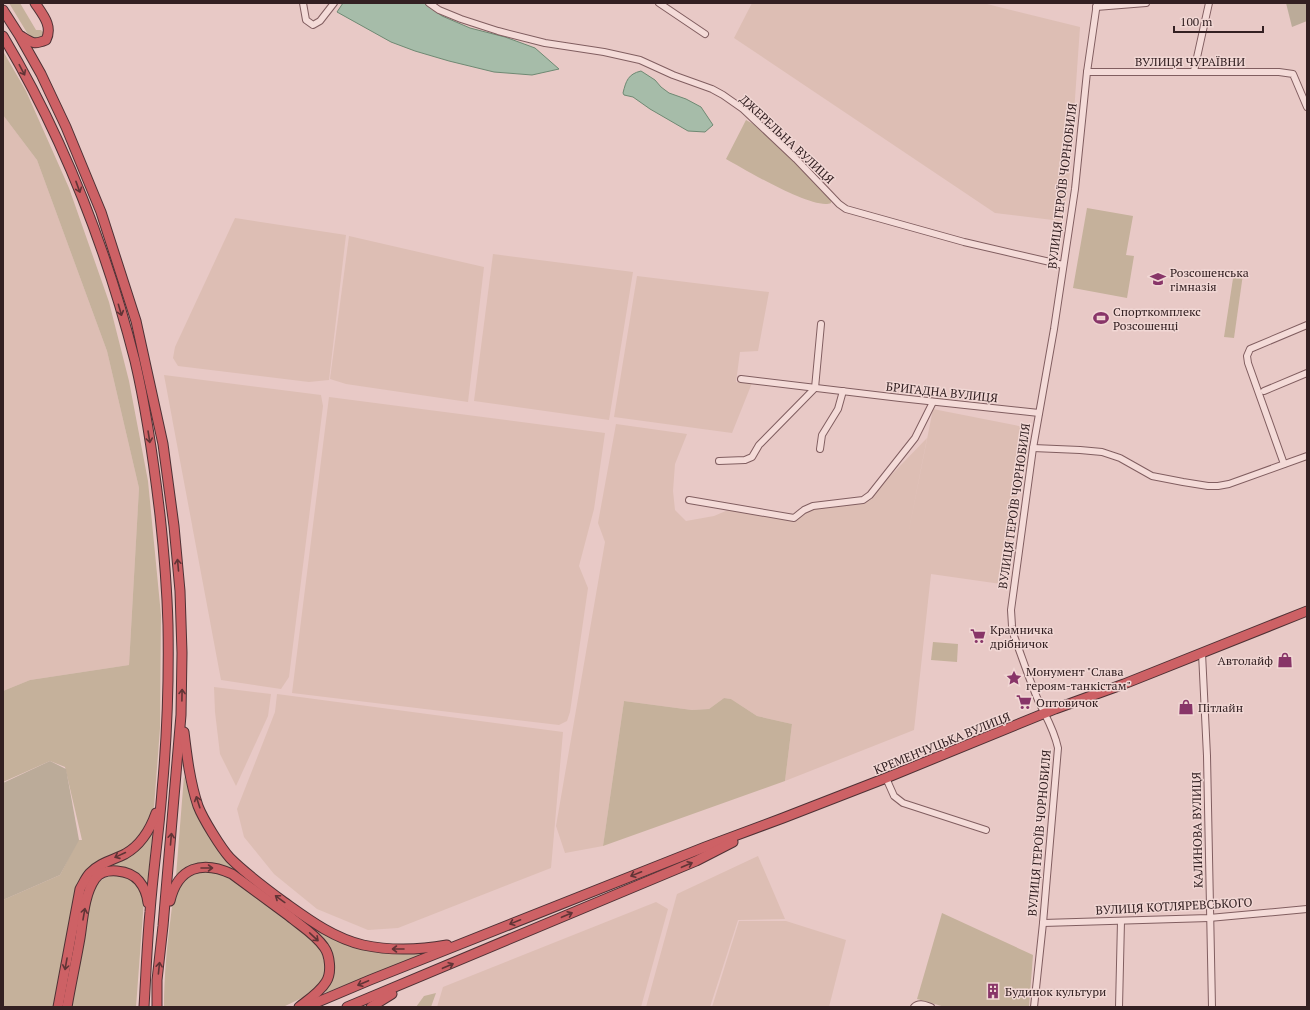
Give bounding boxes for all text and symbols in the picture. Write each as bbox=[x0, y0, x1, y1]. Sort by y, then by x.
scale bar bbox=[1174, 8, 1263, 34]
text: 100 m bbox=[1180, 14, 1213, 29]
street label: ВУЛИЦЯ ЧУРАЇВНИ bbox=[1135, 54, 1245, 69]
one-way arrow bbox=[18, 64, 26, 76]
street label: ДЖЕРЕЛЬНА ВУЛИЦЯ bbox=[737, 91, 837, 187]
street label: ВУЛИЦЯ ГЕРОЇВ ЧОРНОБИЛЯ bbox=[1044, 102, 1080, 270]
one-way arrow bbox=[75, 180, 83, 192]
place label: Розсошенська гімназія bbox=[1170, 265, 1249, 294]
school or university icon: Розсошенська гімназія bbox=[1149, 270, 1167, 288]
one-way arrow bbox=[117, 303, 125, 316]
place label: Спорткомплекс Розсошенці bbox=[1113, 304, 1201, 333]
sports icon: Спорткомплекс Розсошенці bbox=[1092, 309, 1110, 327]
street label: БРИГАДНА ВУЛИЦЯ bbox=[885, 379, 999, 405]
street label: ВУЛИЦЯ ГЕРОЇВ ЧОРНОБИЛЯ bbox=[995, 422, 1033, 590]
one-way arrow bbox=[145, 430, 153, 443]
one-way arrow bbox=[174, 559, 181, 572]
place label: Крамничка дрібничок bbox=[990, 622, 1053, 651]
supermarket icon: Крамничка дрібничок bbox=[969, 627, 987, 645]
shop icon: Автолайф bbox=[1276, 651, 1294, 669]
place label: Автолайф bbox=[1218, 653, 1273, 668]
place label: Монумент "Слава героям-танкістам" bbox=[1026, 664, 1131, 693]
place icon: Монумент "Слава героям-танкістам" bbox=[1005, 669, 1023, 687]
one-way arrow bbox=[178, 689, 186, 702]
supermarket icon: Оптовичок bbox=[1015, 693, 1033, 711]
place label: Оптовичок bbox=[1036, 695, 1099, 710]
shop icon: Пітлайн bbox=[1177, 698, 1195, 716]
place label: Пітлайн bbox=[1198, 700, 1243, 715]
street label: КРЕМЕНЧУЦЬКА ВУЛИЦЯ bbox=[872, 709, 1013, 777]
street label: ВУЛИЦЯ ГЕРОЇВ ЧОРНОБИЛЯ bbox=[1024, 749, 1054, 917]
street label: КАЛИНОВА ВУЛИЦЯ bbox=[1188, 771, 1206, 888]
one-way arrow bbox=[193, 797, 201, 809]
one-way arrow bbox=[167, 833, 174, 846]
one-way arrow bbox=[115, 852, 127, 860]
one-way arrow bbox=[681, 860, 693, 868]
one-way arrow bbox=[200, 864, 213, 872]
one-way arrow bbox=[631, 871, 643, 879]
street label: ВУЛИЦЯ КОТЛЯРЕВСЬКОГО bbox=[1095, 894, 1253, 918]
one-way arrow bbox=[275, 895, 286, 903]
one-way arrow bbox=[80, 907, 88, 920]
one-way arrow bbox=[561, 911, 573, 918]
one-way arrow bbox=[510, 919, 522, 927]
one-way arrow bbox=[309, 932, 320, 941]
one-way arrow bbox=[392, 945, 405, 953]
one-way arrow bbox=[62, 957, 70, 970]
one-way arrow bbox=[441, 961, 453, 969]
one-way arrow bbox=[155, 962, 163, 975]
one-way arrow bbox=[357, 980, 369, 987]
building icon: Будинок культури bbox=[984, 982, 1002, 1000]
place label: Будинок культури bbox=[1005, 984, 1106, 999]

